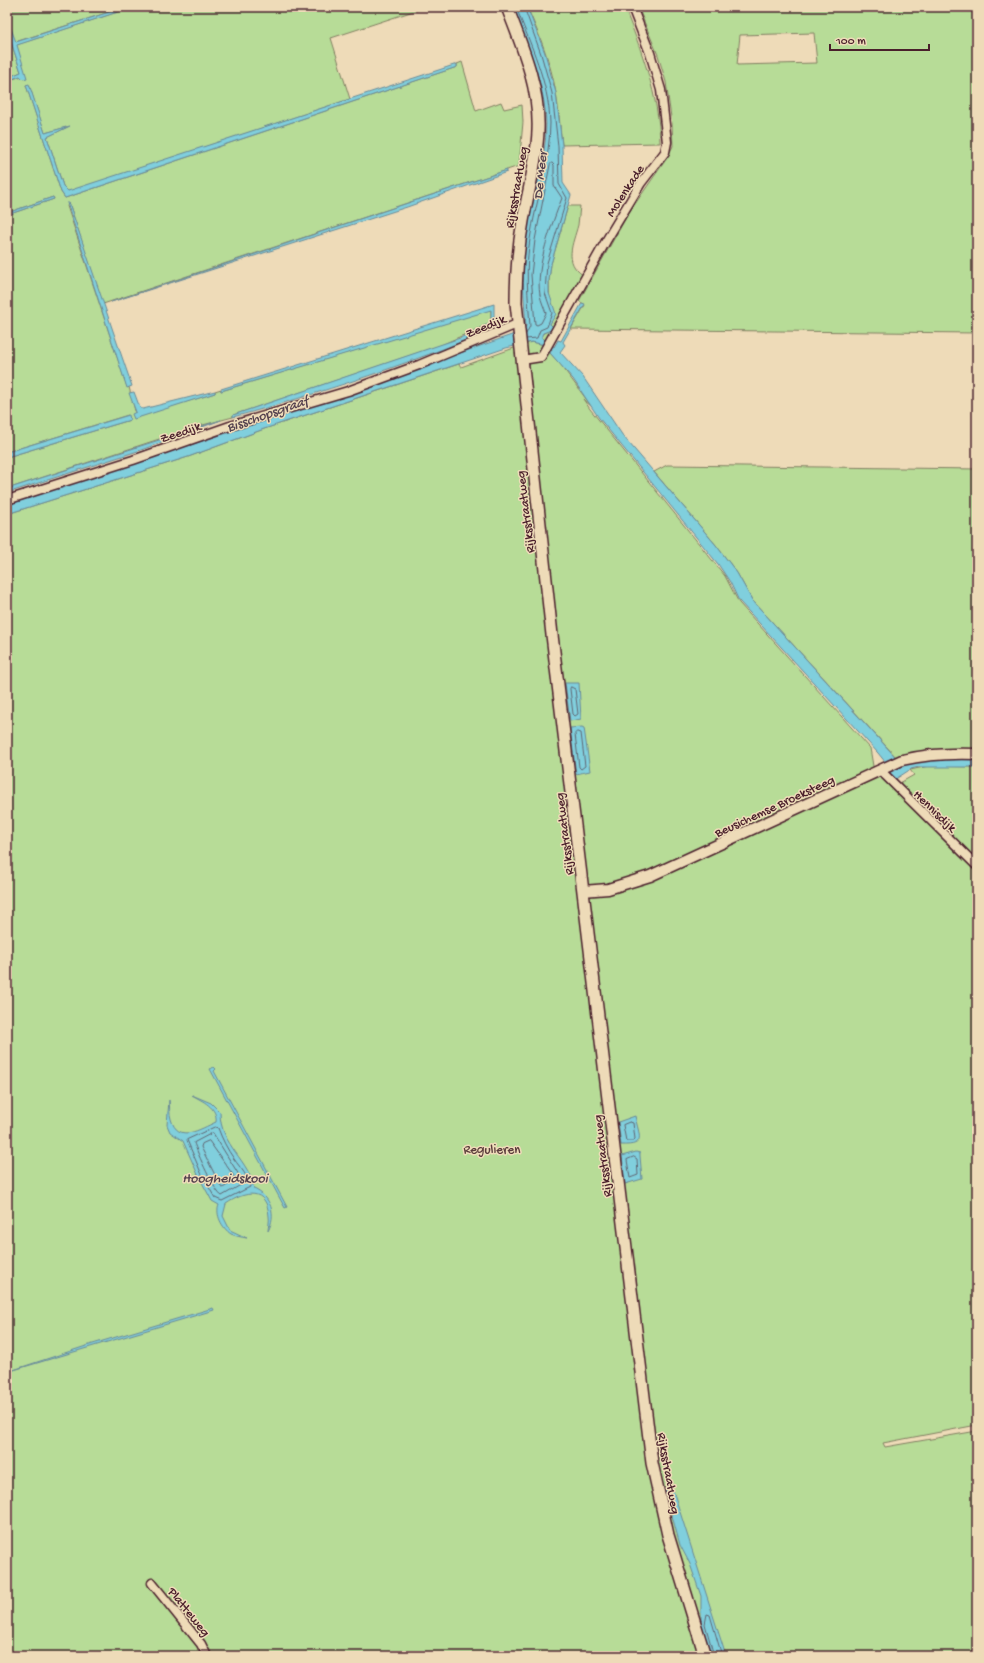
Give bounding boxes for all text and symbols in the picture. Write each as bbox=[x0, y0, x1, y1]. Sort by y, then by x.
scale bar bbox=[830, 26, 929, 52]
text: 100 m bbox=[835, 35, 866, 49]
street label: Rijksstraatweg bbox=[503, 145, 532, 229]
water label: De Meer bbox=[530, 147, 553, 200]
street label: Molenkade bbox=[604, 162, 649, 220]
street label: Zeedijk bbox=[464, 312, 509, 342]
water label: Bisschopsgraaf bbox=[225, 393, 313, 437]
street label: Zeedijk bbox=[159, 419, 204, 447]
street label: Rijksstraatweg bbox=[514, 470, 539, 554]
street label: Beusichemse Broeksteeg bbox=[712, 773, 837, 842]
street label: Hennisdijk bbox=[910, 788, 960, 837]
street label: Rijksstraatweg bbox=[553, 792, 578, 876]
street label: Rijksstraatweg bbox=[591, 1114, 616, 1198]
park label: Regulieren bbox=[464, 1143, 521, 1158]
water label: Hoogheidskooi bbox=[182, 1171, 270, 1188]
street label: Rijksstraatweg bbox=[653, 1431, 682, 1515]
street label: Platteweg bbox=[163, 1584, 212, 1640]

